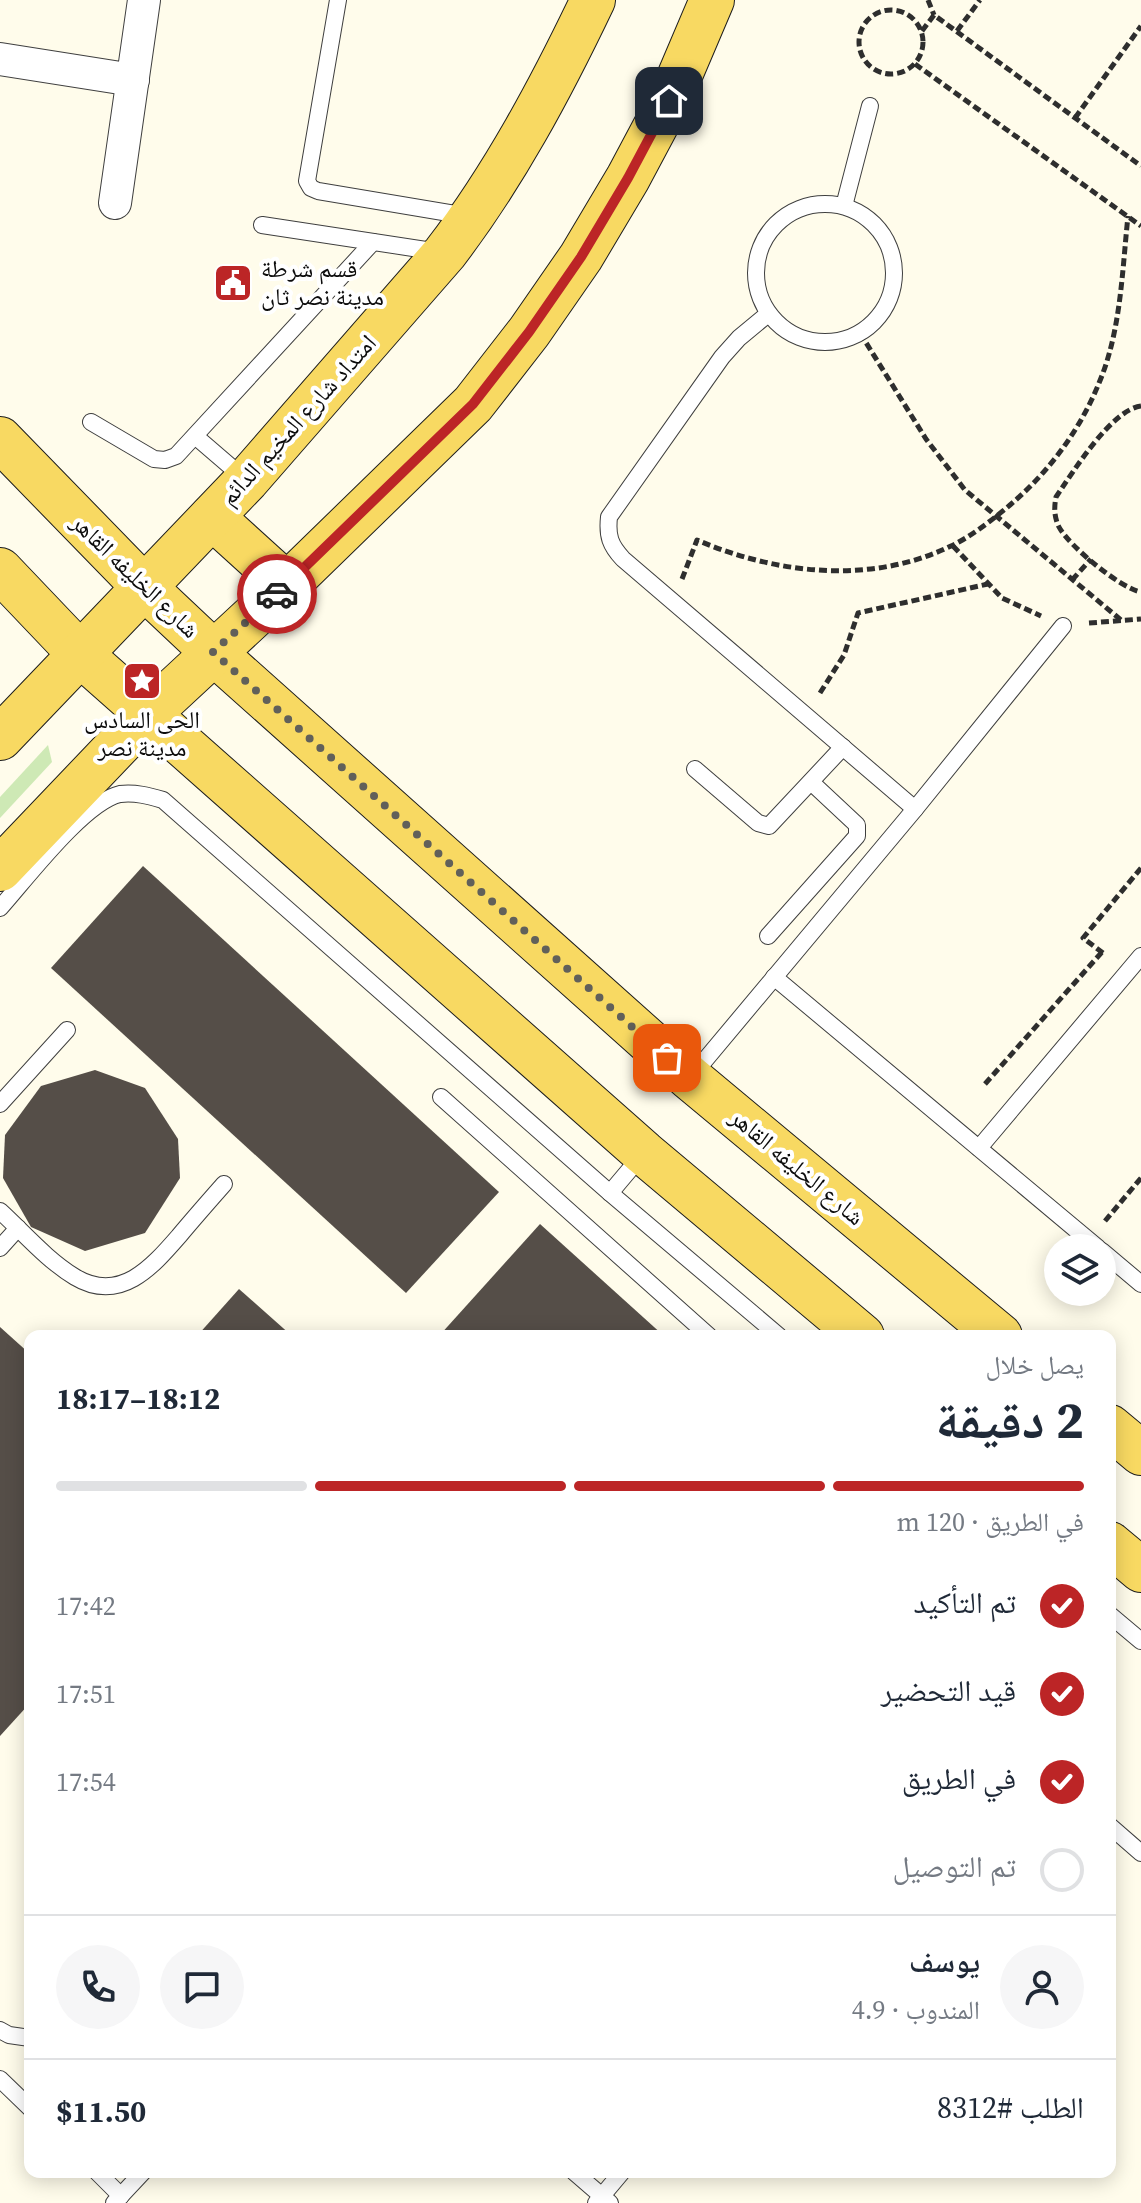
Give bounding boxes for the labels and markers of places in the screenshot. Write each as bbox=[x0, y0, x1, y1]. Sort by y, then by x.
pin bbox=[635, 67, 703, 135]
place label: قسم شرطة مدينة نصر ثان bbox=[261, 252, 384, 313]
public building icon: قسم شرطة مدينة نصر ثان bbox=[212, 262, 254, 304]
place icon: الحى السادس مدينة نصر bbox=[121, 660, 163, 702]
place label: الحى السادس مدينة نصر bbox=[84, 703, 200, 764]
pin bbox=[633, 1024, 701, 1092]

